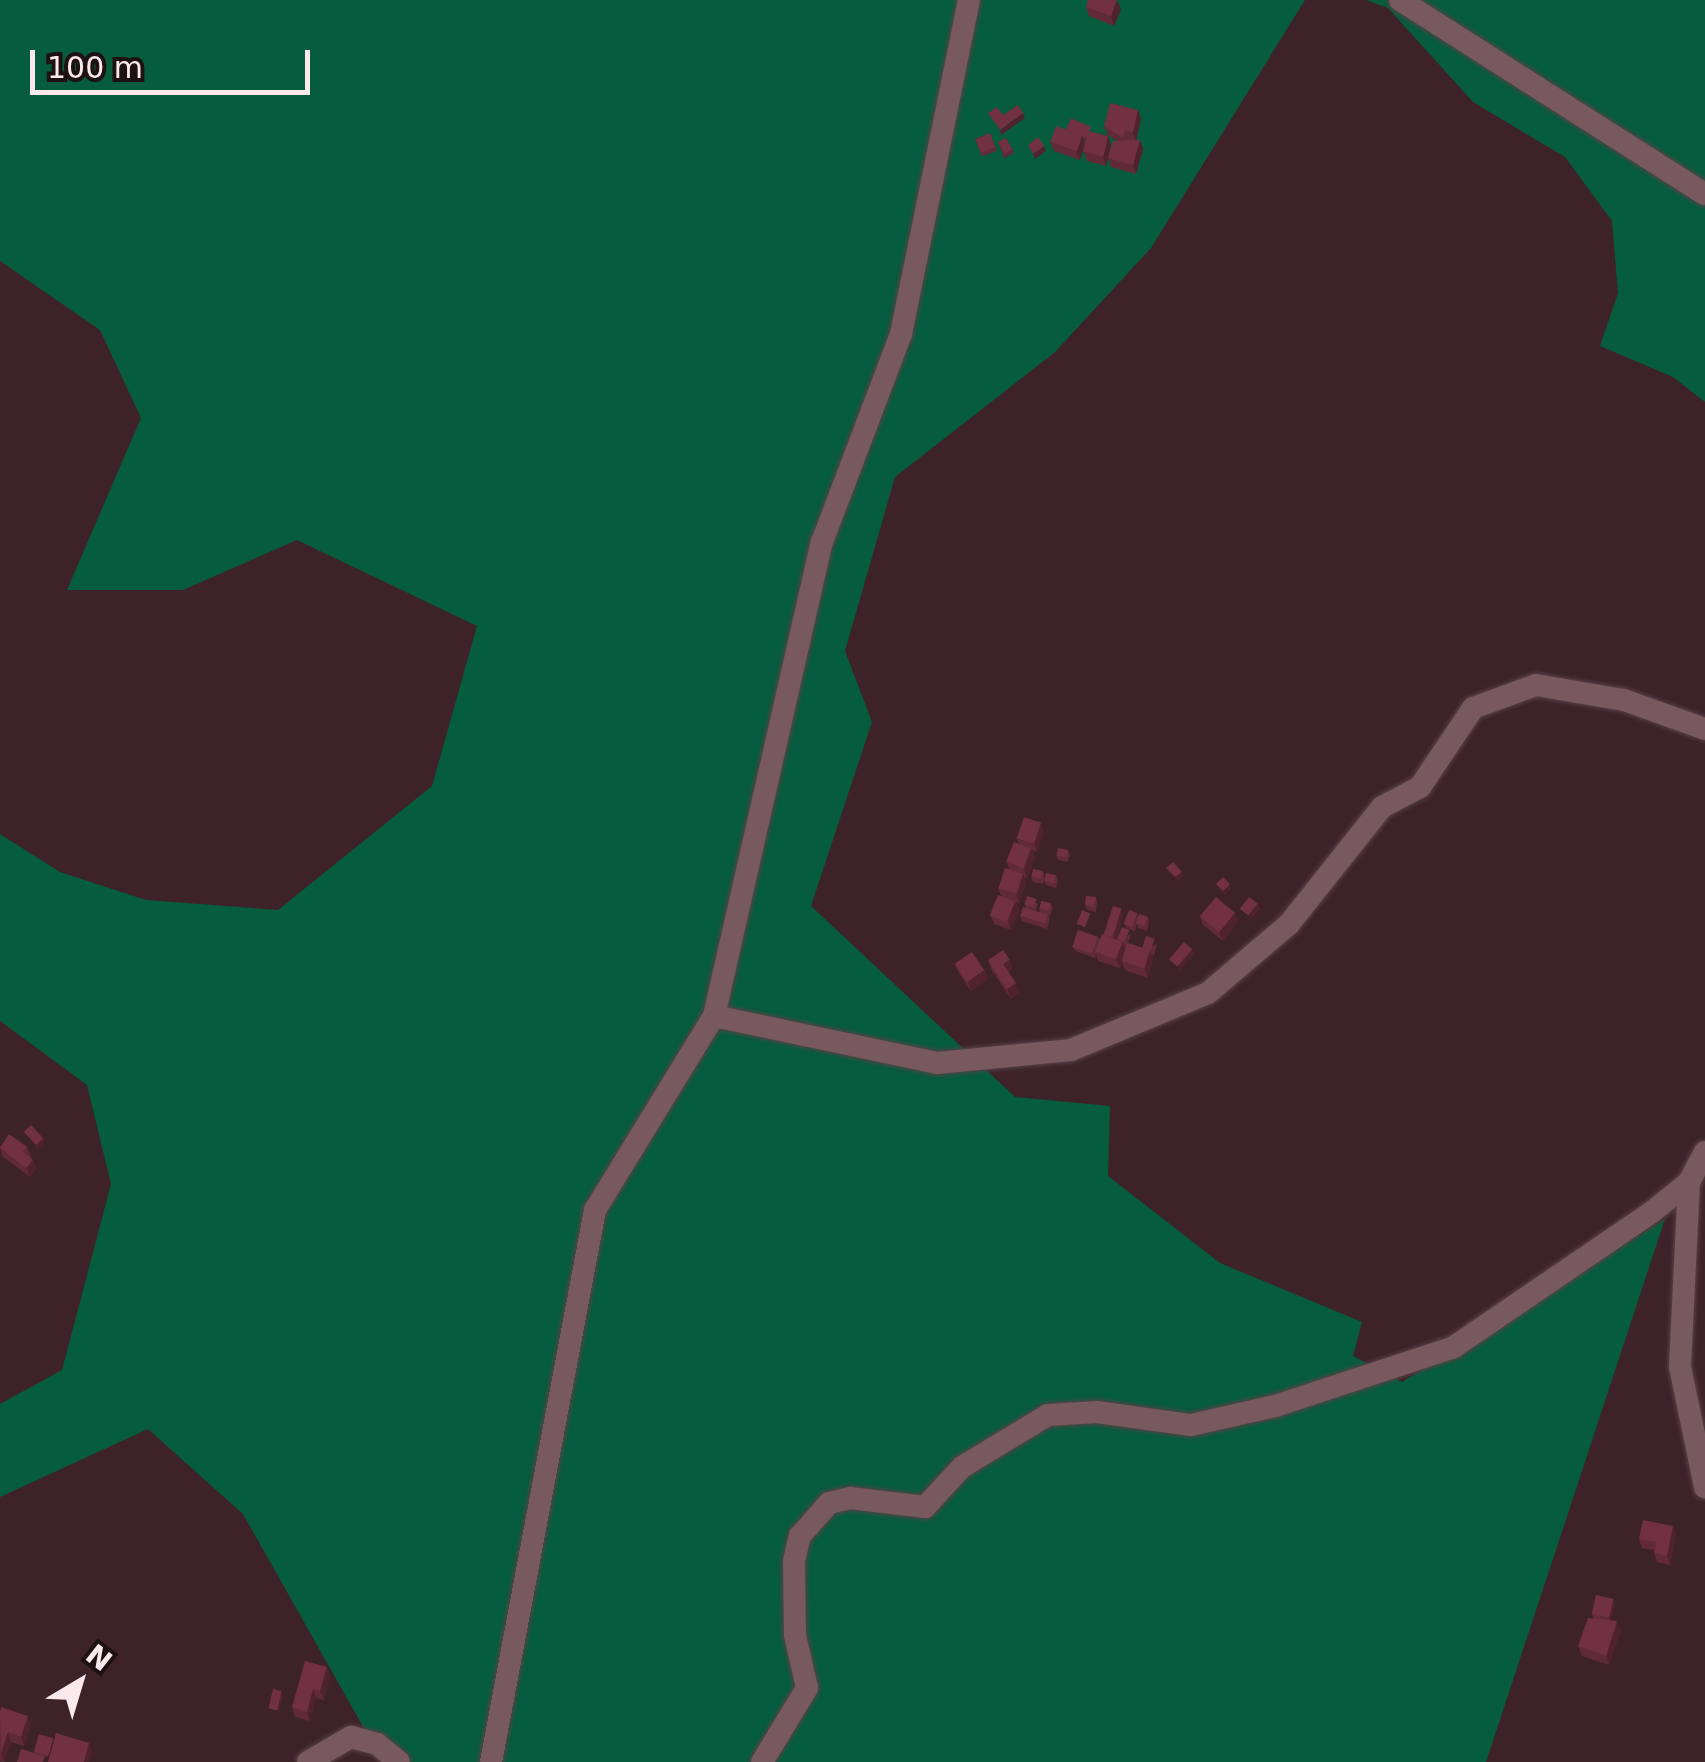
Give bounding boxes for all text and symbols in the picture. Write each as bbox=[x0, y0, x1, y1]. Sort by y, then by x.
scale bar bbox=[35, 30, 315, 92]
text: 100 m bbox=[47, 50, 143, 85]
north arrow bbox=[30, 1632, 130, 1732]
text: N bbox=[79, 1638, 118, 1678]

